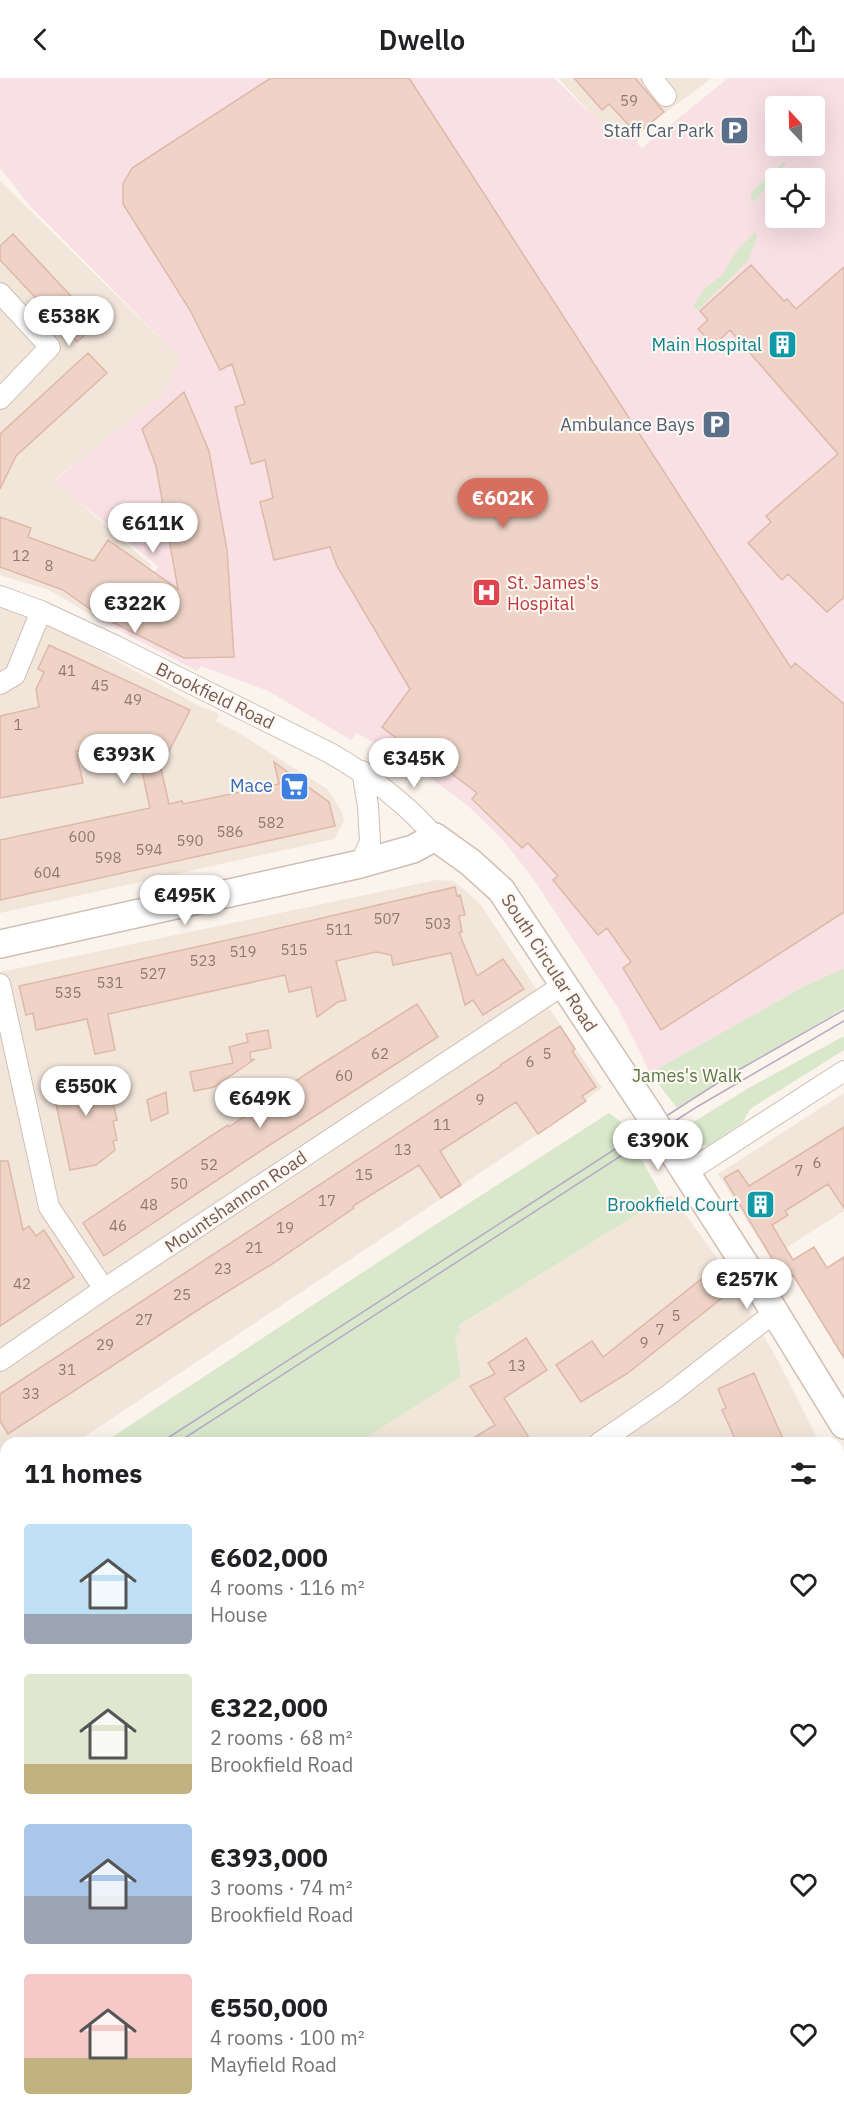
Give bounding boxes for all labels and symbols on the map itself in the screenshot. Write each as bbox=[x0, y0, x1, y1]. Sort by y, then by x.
house number: 59 bbox=[620, 91, 638, 110]
north arrow bbox=[765, 96, 825, 156]
parking icon: Staff Car Park bbox=[719, 115, 751, 147]
place label: Staff Car Park bbox=[604, 119, 714, 142]
pin: €538K bbox=[27, 296, 111, 347]
building icon: Main Hospital bbox=[767, 329, 799, 361]
place label: Main Hospital bbox=[651, 333, 762, 356]
parking icon: Ambulance Bays bbox=[700, 409, 732, 441]
place label: Ambulance Bays bbox=[560, 413, 695, 436]
pin: €602K bbox=[461, 478, 545, 529]
pin: €611K bbox=[111, 503, 195, 554]
house number: 12 bbox=[12, 546, 30, 565]
house number: 8 bbox=[44, 556, 54, 575]
place label: St. James's Hospital bbox=[507, 571, 599, 615]
hospital icon: St. James's Hospital bbox=[470, 577, 502, 609]
pin: €322K bbox=[93, 583, 177, 634]
street label: Brookfield Road bbox=[152, 657, 278, 734]
house number: 41 bbox=[58, 661, 76, 680]
house number: 45 bbox=[91, 676, 109, 695]
house number: 49 bbox=[124, 690, 142, 709]
house number: 1 bbox=[13, 715, 23, 734]
pin: €393K bbox=[82, 734, 166, 785]
pin: €345K bbox=[372, 738, 456, 789]
supermarket icon: Mace bbox=[278, 770, 310, 802]
place label: Mace bbox=[230, 774, 273, 797]
house number: 582 bbox=[257, 813, 285, 832]
house number: 586 bbox=[216, 822, 244, 841]
house number: 600 bbox=[68, 827, 96, 846]
house number: 590 bbox=[176, 831, 204, 850]
house number: 594 bbox=[135, 840, 163, 859]
house number: 598 bbox=[94, 848, 122, 867]
house number: 604 bbox=[33, 863, 61, 882]
pin: €495K bbox=[143, 875, 227, 926]
street label: South Circular Road bbox=[496, 889, 603, 1036]
house number: 507 bbox=[373, 909, 401, 928]
house number: 503 bbox=[424, 914, 452, 933]
house number: 511 bbox=[325, 920, 353, 939]
house number: 515 bbox=[280, 940, 308, 959]
house number: 519 bbox=[229, 942, 257, 961]
house number: 523 bbox=[189, 951, 217, 970]
house number: 527 bbox=[139, 964, 167, 983]
house number: 531 bbox=[96, 973, 124, 992]
house number: 535 bbox=[54, 983, 82, 1002]
house number: 62 bbox=[371, 1044, 389, 1063]
house number: 5 bbox=[542, 1044, 552, 1063]
house number: 6 bbox=[525, 1052, 535, 1071]
park label: James's Walk bbox=[632, 1064, 743, 1087]
pin: €550K bbox=[44, 1066, 128, 1117]
house number: 60 bbox=[335, 1066, 353, 1085]
pin: €649K bbox=[218, 1078, 302, 1129]
house number: 9 bbox=[475, 1090, 485, 1109]
house number: 11 bbox=[433, 1115, 451, 1134]
pin: €390K bbox=[616, 1120, 700, 1171]
house number: 13 bbox=[394, 1140, 412, 1159]
street label: Mountshannon Road bbox=[160, 1146, 311, 1258]
house number: 6 bbox=[812, 1153, 822, 1172]
house number: 52 bbox=[200, 1155, 218, 1174]
house number: 7 bbox=[794, 1161, 804, 1180]
house number: 15 bbox=[355, 1165, 373, 1184]
house number: 50 bbox=[170, 1174, 188, 1193]
building icon: Brookfield Court bbox=[744, 1189, 776, 1221]
house number: 17 bbox=[318, 1191, 336, 1210]
place label: Brookfield Court bbox=[607, 1193, 739, 1216]
house number: 48 bbox=[140, 1195, 158, 1214]
house number: 46 bbox=[109, 1216, 127, 1235]
house number: 19 bbox=[276, 1218, 294, 1237]
house number: 21 bbox=[245, 1238, 263, 1257]
house number: 23 bbox=[214, 1259, 232, 1278]
pin: €257K bbox=[705, 1259, 789, 1310]
house number: 42 bbox=[13, 1274, 31, 1293]
house number: 25 bbox=[173, 1285, 191, 1304]
house number: 5 bbox=[671, 1306, 681, 1325]
house number: 27 bbox=[135, 1310, 153, 1329]
house number: 7 bbox=[655, 1320, 665, 1339]
house number: 9 bbox=[639, 1333, 649, 1352]
house number: 29 bbox=[96, 1335, 114, 1354]
house number: 13 bbox=[508, 1356, 526, 1375]
house number: 31 bbox=[58, 1360, 76, 1379]
house number: 33 bbox=[22, 1384, 40, 1403]

